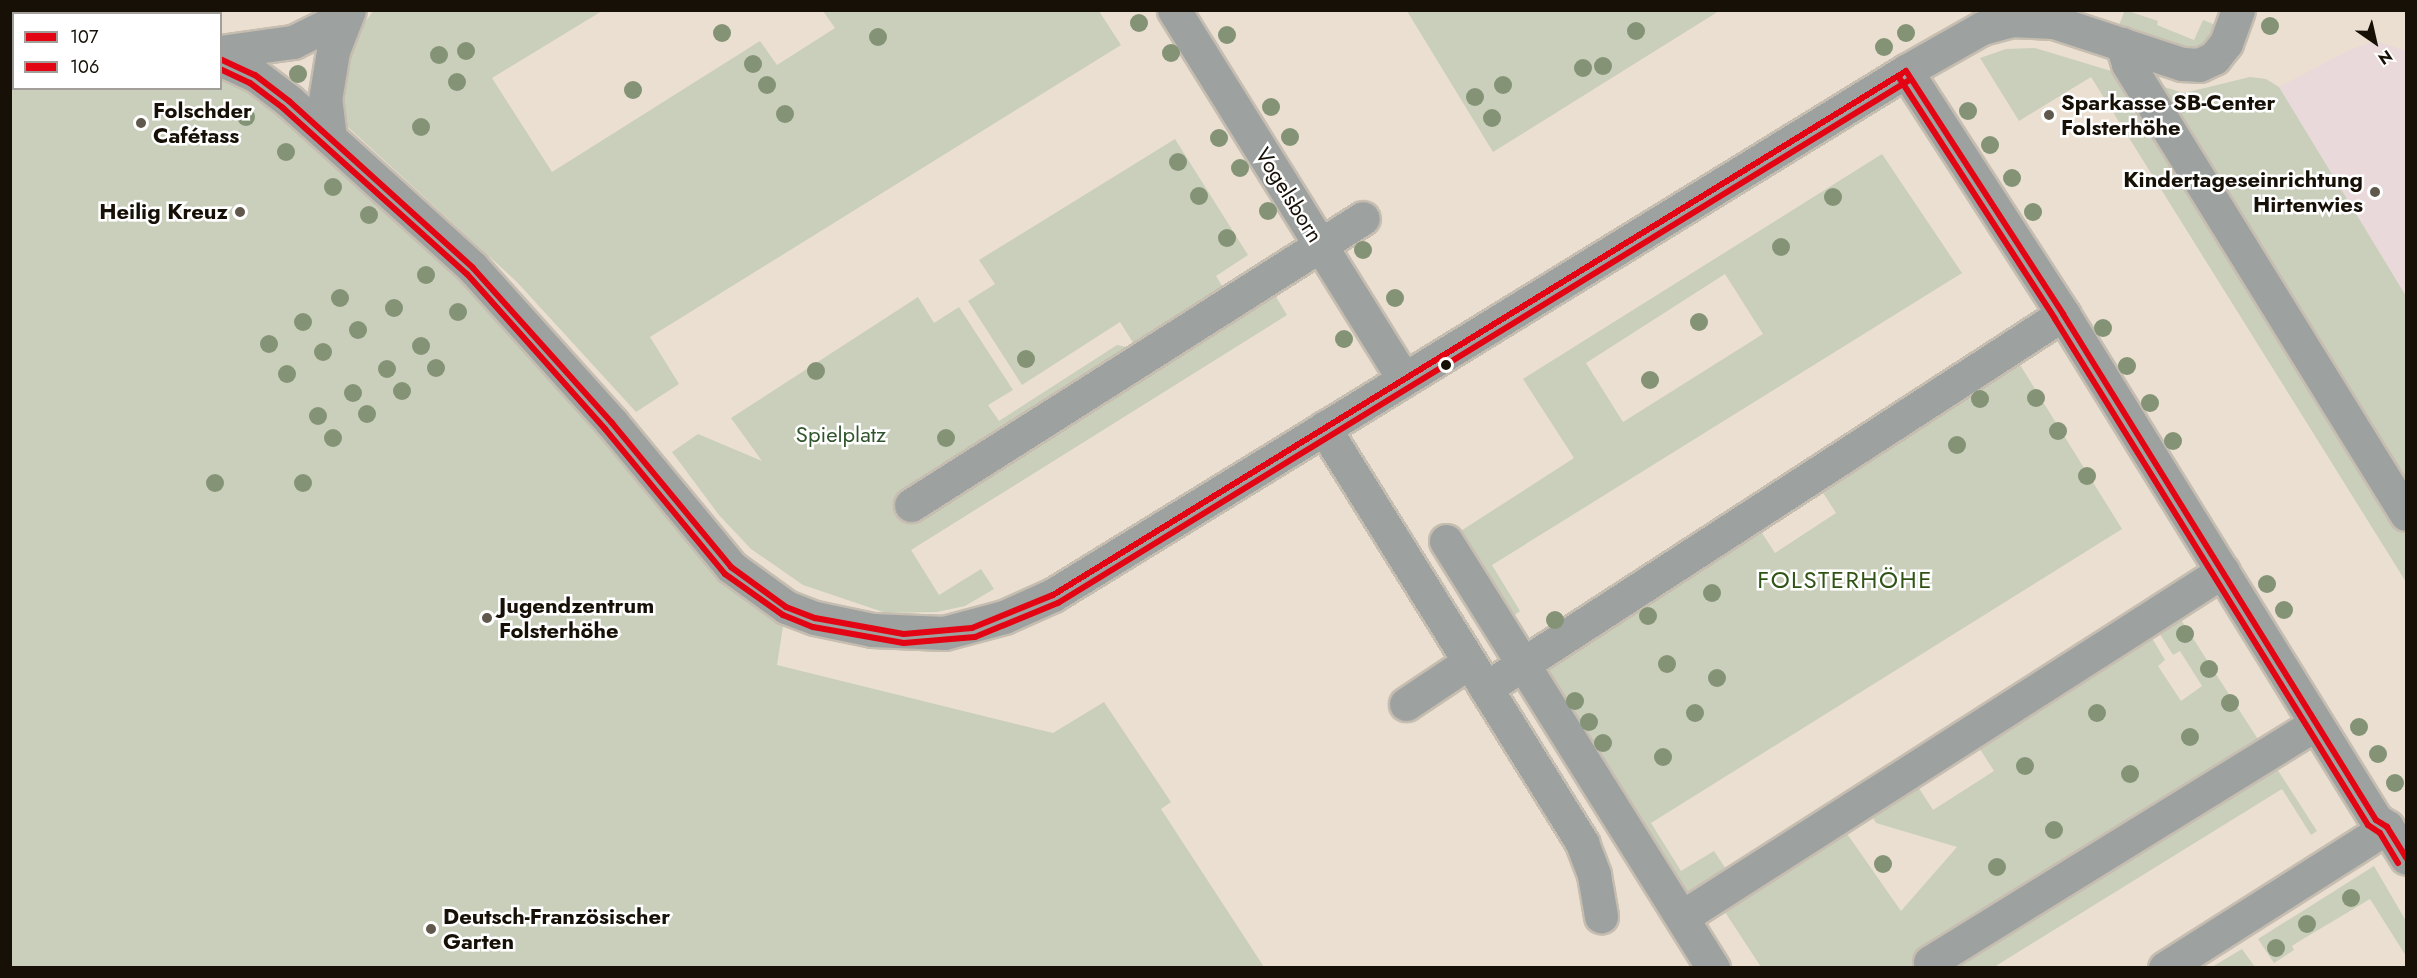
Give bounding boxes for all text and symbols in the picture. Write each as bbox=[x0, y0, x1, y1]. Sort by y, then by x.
legend bbox=[12, 12, 222, 90]
north arrow bbox=[2345, 12, 2405, 72]
text: 107 bbox=[70, 24, 98, 50]
text: N bbox=[2374, 44, 2397, 70]
text: 106 bbox=[70, 54, 99, 80]
place label: Sparkasse SB-Center Folsterhöhe bbox=[2061, 89, 2276, 140]
place label: Folschder Cafétass bbox=[153, 97, 252, 148]
marker: Sparkasse SB-Center Folsterhöhe bbox=[2042, 108, 2056, 122]
marker: Folschder Cafétass bbox=[134, 116, 148, 130]
street label: Vogelsborn bbox=[1250, 143, 1328, 247]
place label: Kindertageseinrichtung Hirtenwies bbox=[2123, 166, 2363, 218]
marker: Kindertageseinrichtung Hirtenwies bbox=[2368, 185, 2382, 199]
place label: Heilig Kreuz bbox=[99, 199, 228, 225]
marker: Heilig Kreuz bbox=[233, 205, 247, 219]
unlabelled marker bbox=[1440, 359, 1452, 371]
park label: Spielplatz bbox=[796, 422, 886, 448]
district label: FOLSTERHÖHE bbox=[1757, 566, 1933, 594]
place label: Jugendzentrum Folsterhöhe bbox=[499, 592, 654, 644]
marker: Jugendzentrum Folsterhöhe bbox=[480, 611, 494, 625]
place label: Deutsch-Französischer Garten bbox=[443, 903, 670, 954]
marker: Deutsch-Französischer Garten bbox=[424, 922, 438, 936]

